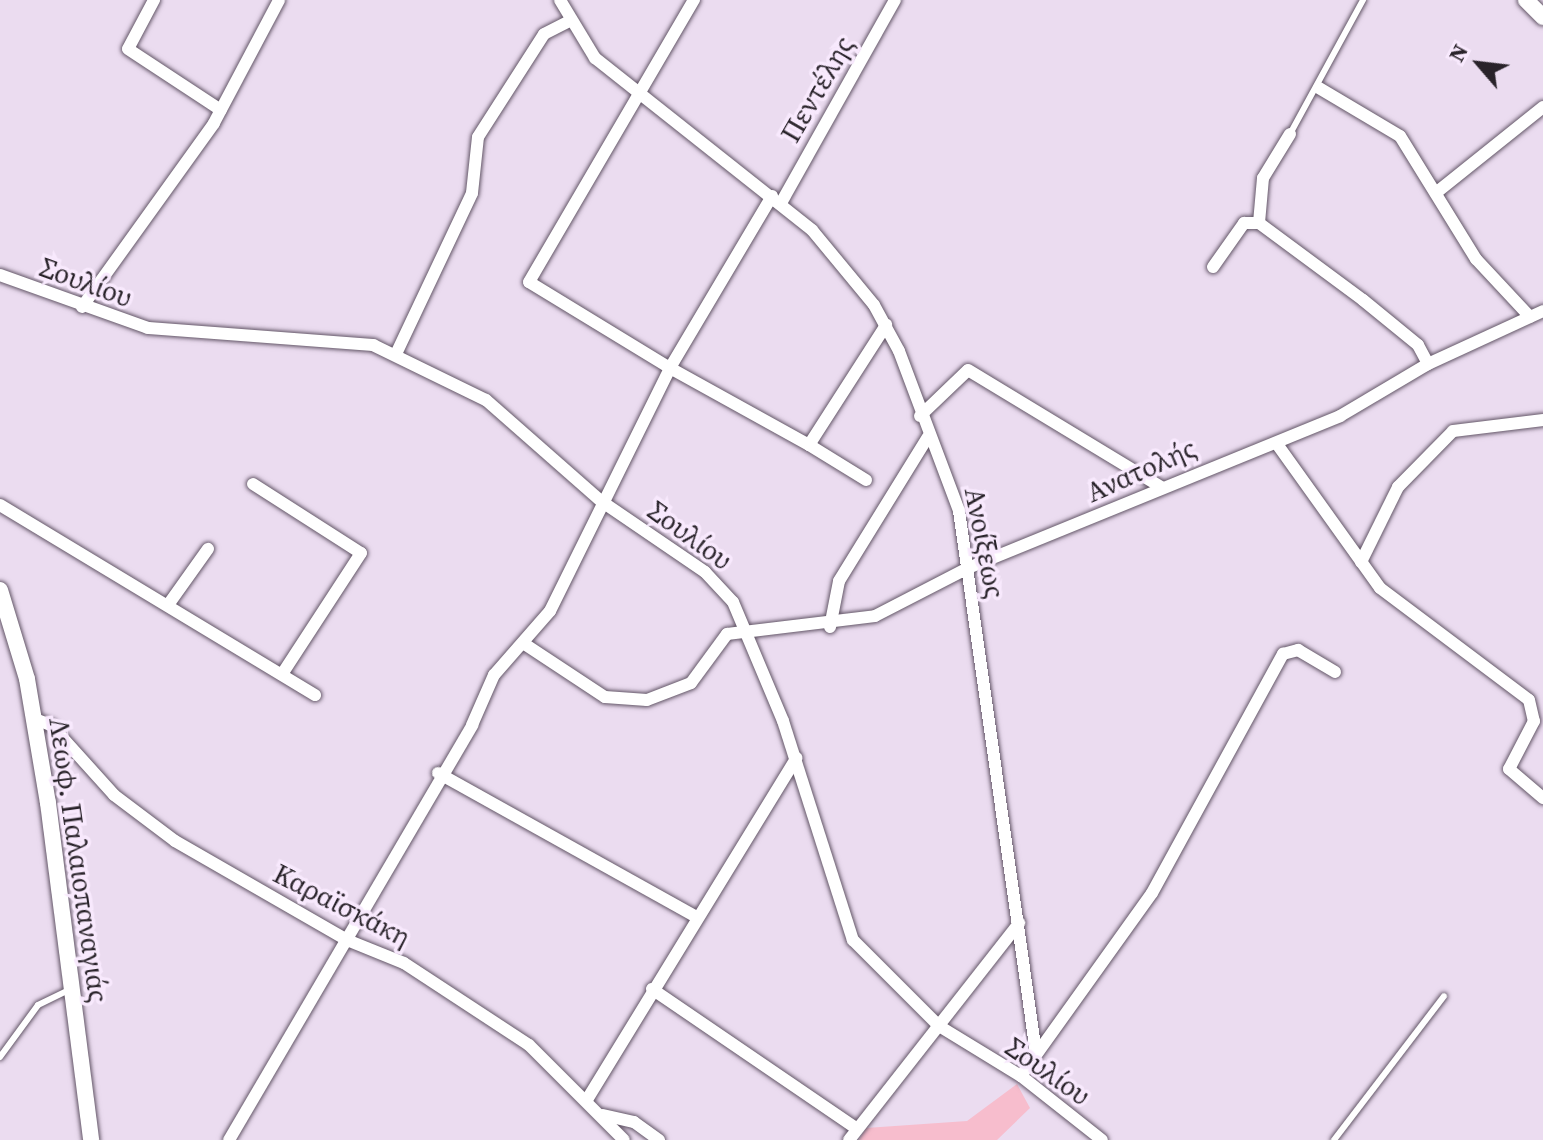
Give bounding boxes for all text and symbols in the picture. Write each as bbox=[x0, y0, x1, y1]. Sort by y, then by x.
north arrow bbox=[1439, 24, 1519, 104]
street label: Πεντέλης bbox=[773, 30, 861, 148]
text: N bbox=[1441, 39, 1475, 67]
street label: Σουλίου bbox=[35, 250, 137, 314]
street label: Ανατολής bbox=[1081, 431, 1201, 509]
street label: Ανοίξεως bbox=[958, 485, 1012, 601]
street label: Σουλίου bbox=[642, 493, 738, 577]
street label: Λεωφ. Παλαιοπαναγιάς bbox=[42, 715, 116, 1005]
street label: Καραϊσκάκη bbox=[268, 856, 416, 954]
street label: Σουλίου bbox=[999, 1030, 1097, 1112]

